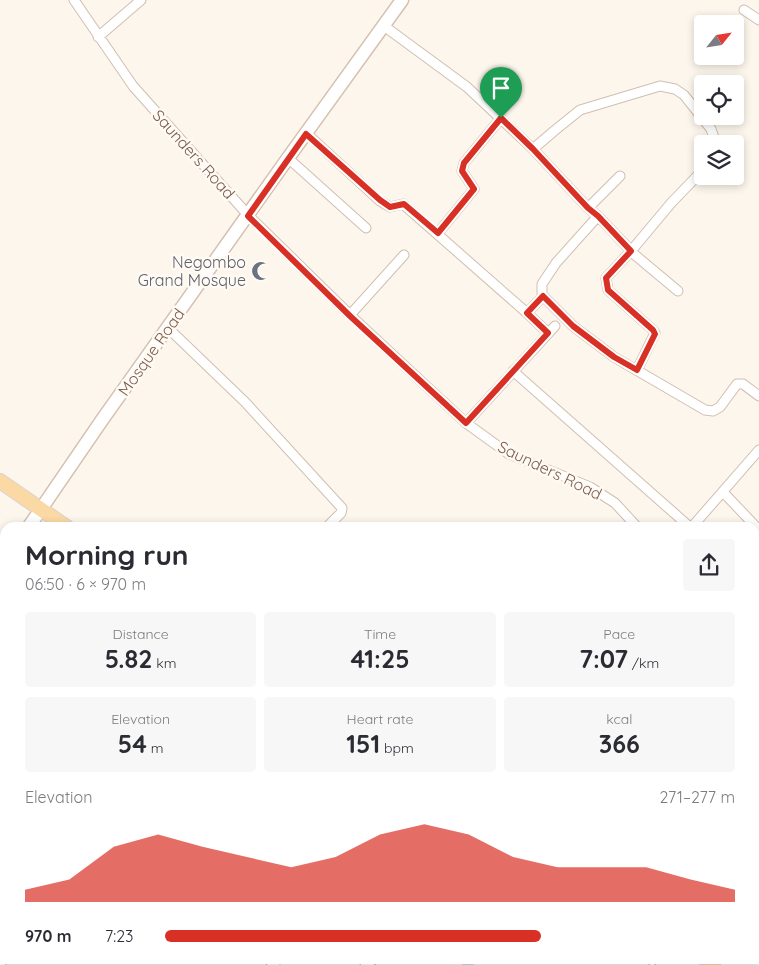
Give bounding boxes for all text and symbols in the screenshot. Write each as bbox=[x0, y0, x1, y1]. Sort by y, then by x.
north arrow bbox=[694, 15, 744, 65]
map controls bbox=[694, 15, 744, 185]
pin bbox=[480, 67, 522, 118]
icon: arrive bbox=[487, 74, 515, 102]
button: locate bbox=[694, 75, 744, 125]
street label: Saunders Road bbox=[149, 105, 239, 203]
button: layers bbox=[694, 135, 744, 185]
place label: Negombo Grand Mosque bbox=[138, 252, 246, 290]
mosque icon: Negombo Grand Mosque bbox=[250, 260, 272, 282]
street label: Mosque Road bbox=[113, 304, 189, 400]
street label: Saunders Road bbox=[495, 436, 605, 504]
text: Morning run bbox=[25, 537, 189, 572]
button: share bbox=[683, 539, 735, 591]
text: 06:50 · 6 × 970 m bbox=[25, 574, 146, 594]
text: Distance bbox=[113, 625, 169, 643]
text: Time bbox=[364, 625, 396, 643]
text: Pace bbox=[603, 625, 635, 643]
text: 5.82 bbox=[105, 643, 152, 674]
text: 41:25 bbox=[350, 643, 410, 674]
text: 7:07 bbox=[579, 643, 628, 674]
text: km bbox=[152, 654, 176, 672]
text: /km bbox=[628, 654, 659, 672]
text: Elevation bbox=[111, 710, 170, 728]
text: Heart rate bbox=[347, 710, 413, 728]
text: kcal bbox=[606, 710, 632, 728]
text: 54 bbox=[118, 728, 147, 759]
text: 151 bbox=[346, 728, 380, 759]
text: 366 bbox=[599, 728, 640, 759]
text: m bbox=[147, 739, 164, 757]
text: bpm bbox=[380, 739, 414, 757]
text: Elevation bbox=[25, 787, 92, 807]
text: 271–277 m bbox=[659, 787, 735, 807]
text: 970 m bbox=[25, 926, 71, 946]
text: 7:23 bbox=[105, 926, 133, 946]

